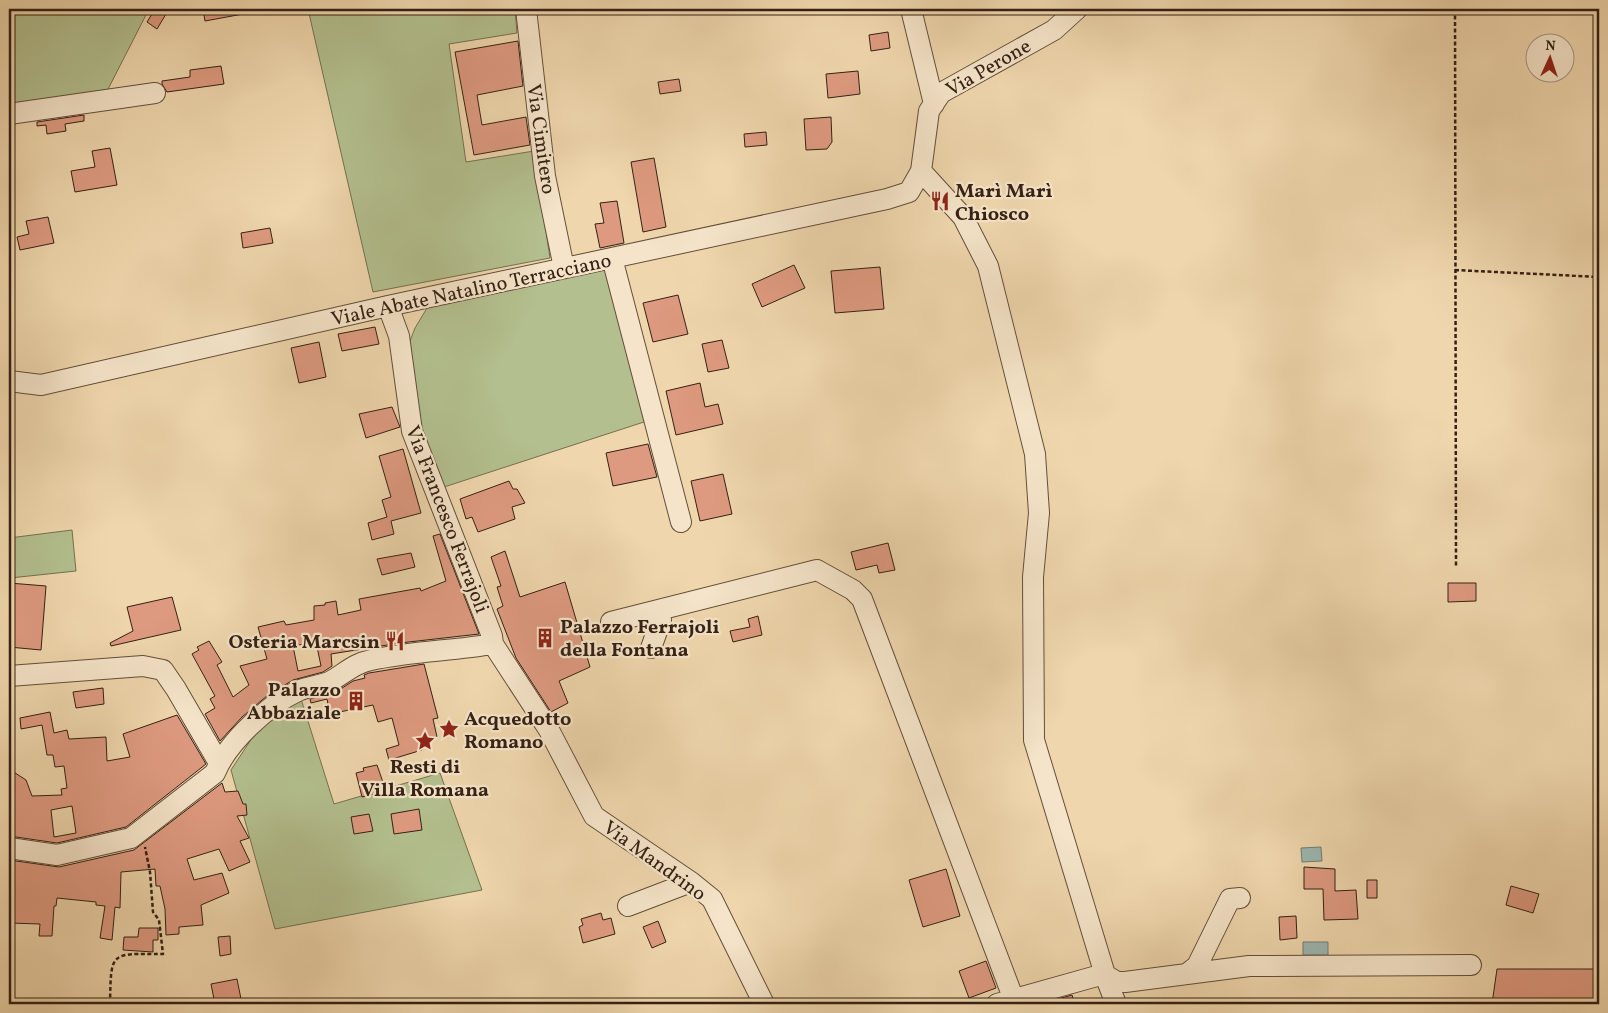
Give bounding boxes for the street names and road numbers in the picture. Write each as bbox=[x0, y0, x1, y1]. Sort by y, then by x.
street label: Via Perone bbox=[941, 33, 1037, 104]
street label: Via Cimitero bbox=[518, 82, 562, 196]
street label: Viale Abate Natalino Terracciano bbox=[329, 248, 614, 334]
street label: Via Francesco Ferrajoli bbox=[397, 422, 495, 617]
street label: Via Mandrino bbox=[596, 815, 711, 909]

